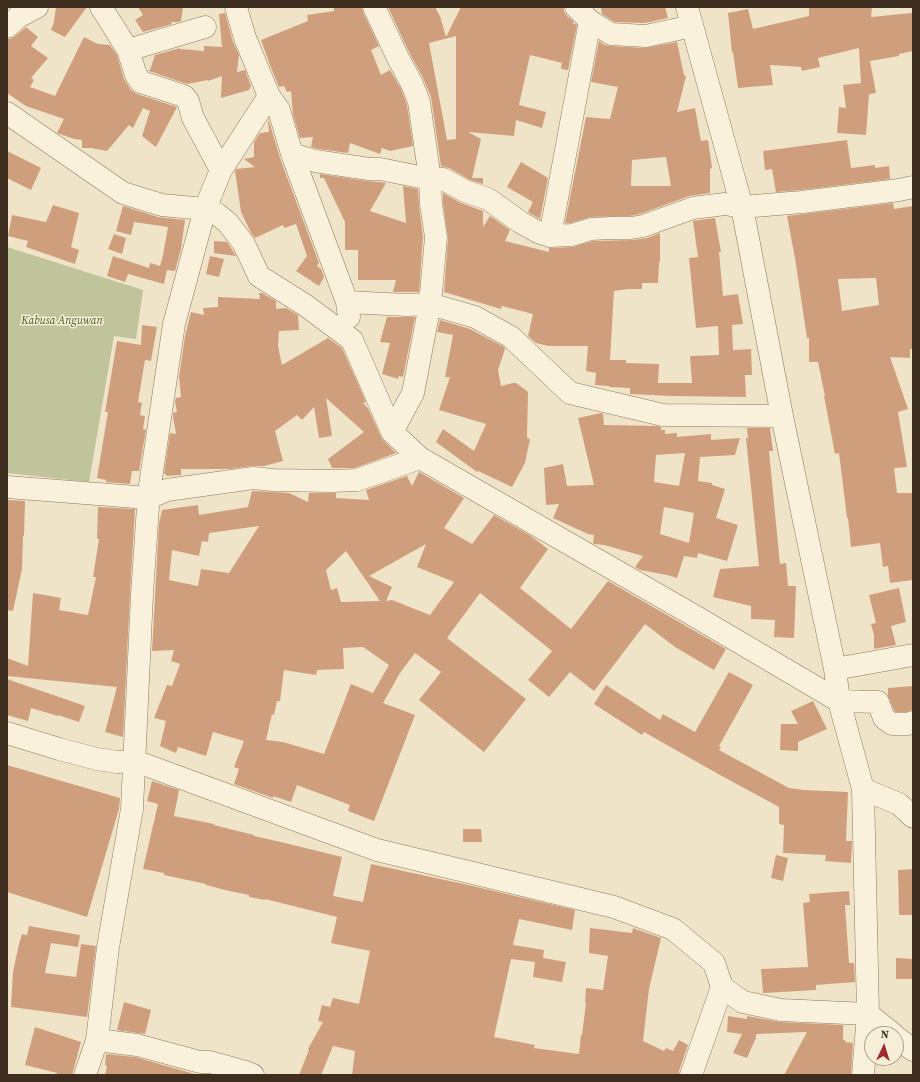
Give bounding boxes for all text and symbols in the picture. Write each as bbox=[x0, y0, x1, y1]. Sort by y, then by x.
park label: Kabusa Anguwan bbox=[21, 314, 103, 328]
north arrow bbox=[864, 1026, 904, 1066]
text: N bbox=[880, 1027, 889, 1042]

